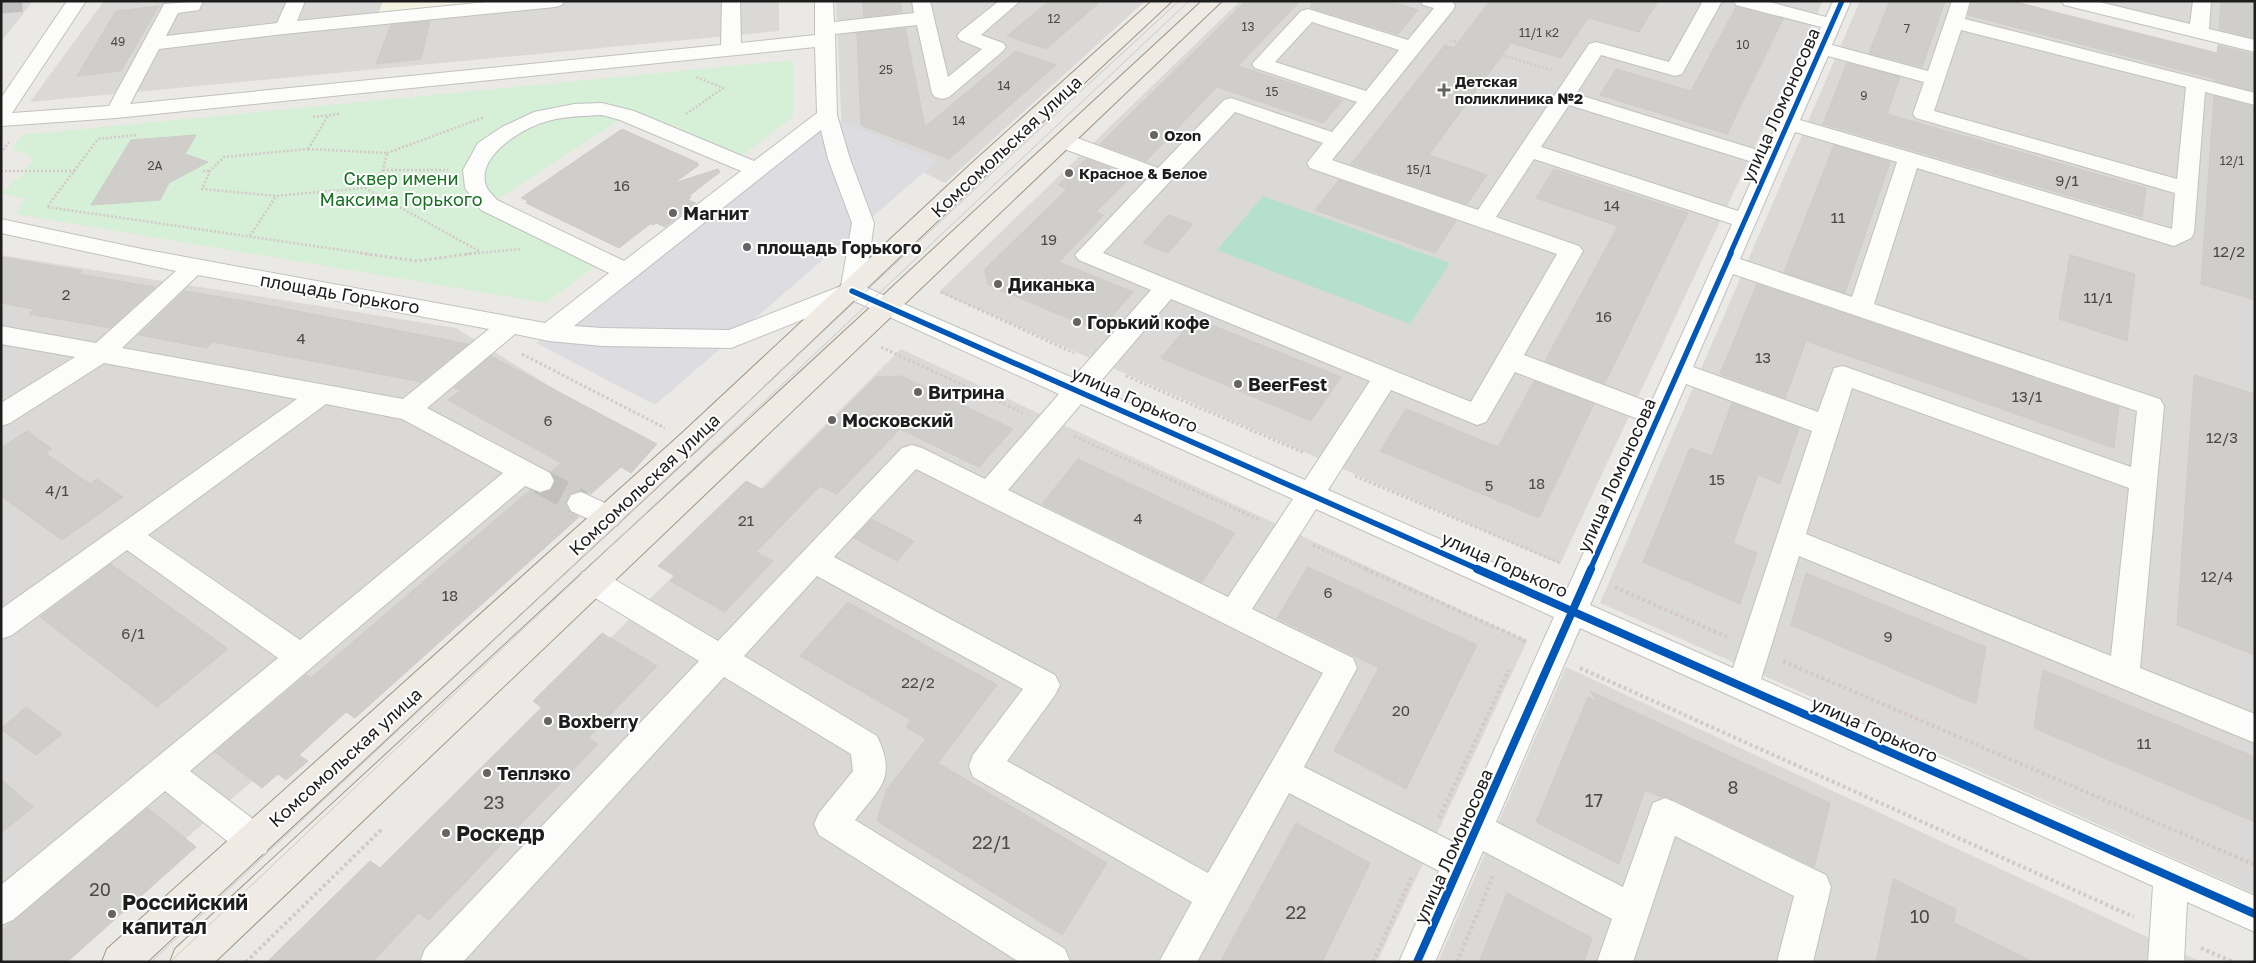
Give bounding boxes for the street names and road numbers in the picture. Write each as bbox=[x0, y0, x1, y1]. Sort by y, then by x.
street label: улица Ломоносова bbox=[1736, 24, 1824, 186]
street label: Комсомольская улица bbox=[926, 70, 1086, 222]
street label: площадь Горького bbox=[259, 268, 421, 318]
street label: улица Горького bbox=[1068, 361, 1202, 437]
street label: улица Ломоносова bbox=[1572, 394, 1660, 556]
street label: Комсомольская улица bbox=[564, 408, 724, 560]
street label: улица Горького bbox=[1438, 526, 1572, 602]
street label: Комсомольская улица bbox=[264, 683, 426, 831]
street label: улица Горького bbox=[1808, 691, 1942, 767]
street label: улица Ломоносова bbox=[1409, 765, 1497, 927]

